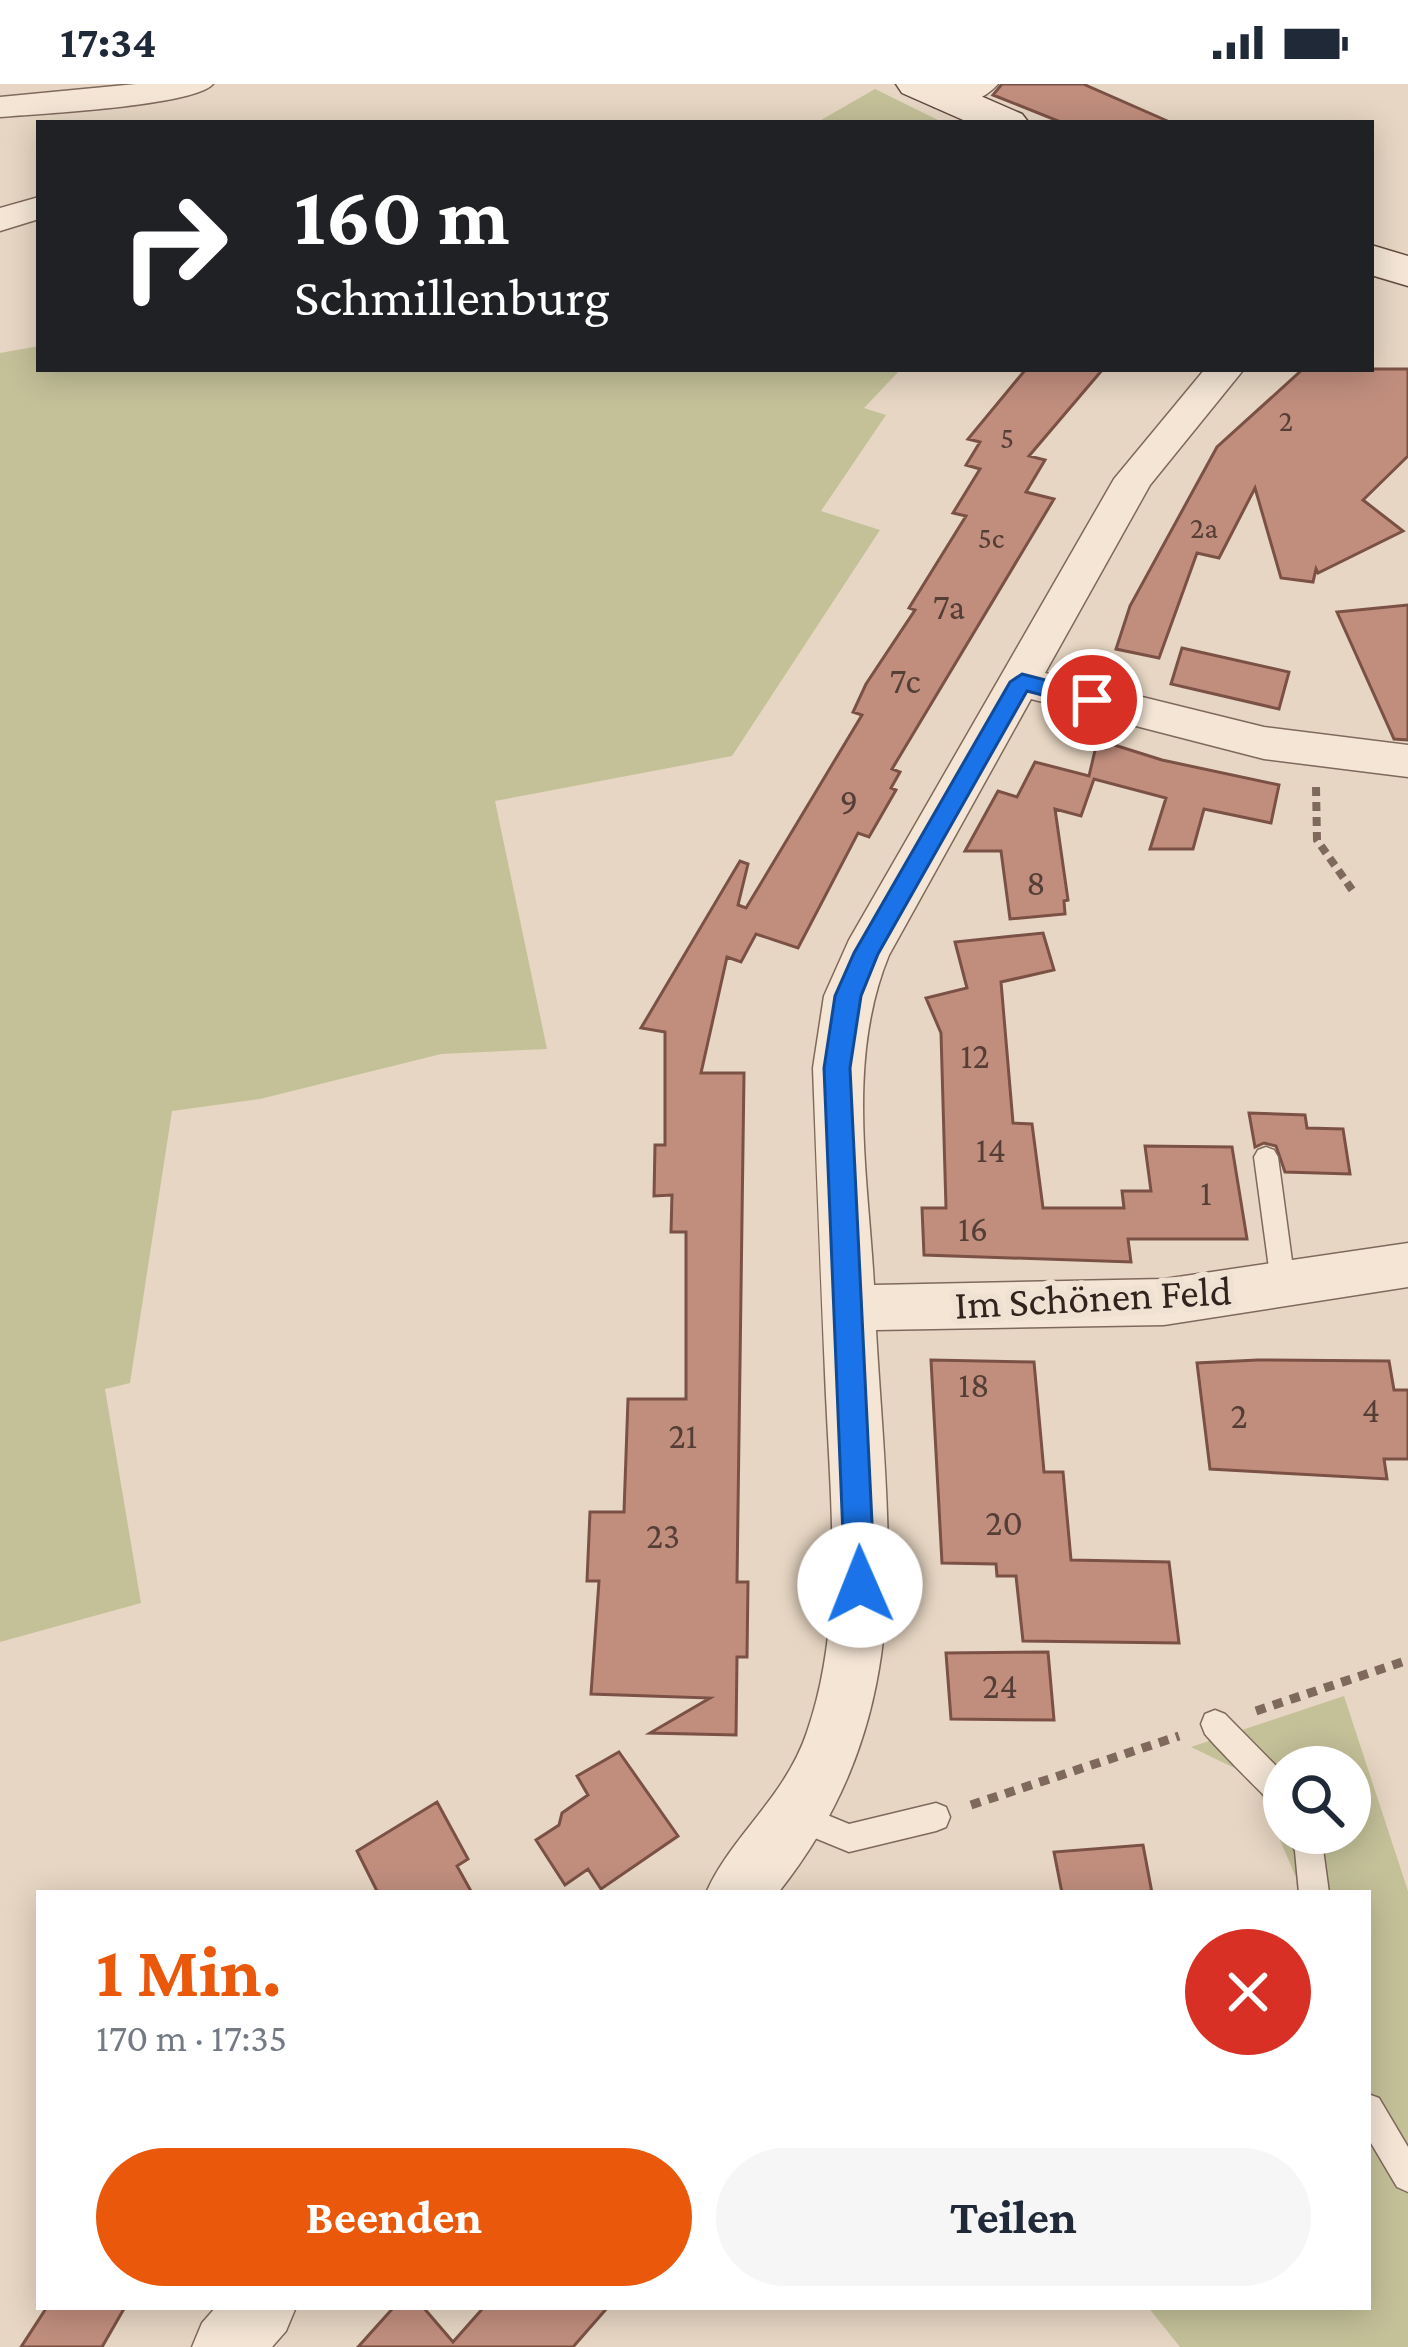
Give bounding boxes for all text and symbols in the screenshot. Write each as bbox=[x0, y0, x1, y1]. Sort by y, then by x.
text: 17:34 bbox=[60, 17, 157, 67]
icon: right bbox=[96, 168, 252, 324]
text: 160 m bbox=[294, 169, 510, 262]
text: Schmillenburg bbox=[294, 267, 610, 327]
house number: 2 bbox=[1279, 404, 1293, 437]
house number: 5 bbox=[1000, 421, 1014, 454]
house number: 2a bbox=[1190, 511, 1218, 544]
house number: 5c bbox=[978, 521, 1005, 554]
house number: 7a bbox=[933, 587, 965, 627]
pin bbox=[1041, 649, 1143, 751]
house number: 7c bbox=[890, 661, 920, 701]
icon: arrive bbox=[1059, 667, 1125, 733]
house number: 9 bbox=[840, 782, 858, 822]
house number: 8 bbox=[1026, 863, 1046, 903]
house number: 12 bbox=[960, 1036, 990, 1076]
house number: 14 bbox=[976, 1130, 1006, 1170]
house number: 1 bbox=[1200, 1173, 1212, 1213]
house number: 16 bbox=[958, 1209, 988, 1249]
street label: Im Schönen Feld bbox=[953, 1266, 1233, 1328]
house number: 18 bbox=[958, 1365, 990, 1405]
house number: 4 bbox=[1362, 1390, 1380, 1430]
house number: 2 bbox=[1230, 1396, 1248, 1436]
house number: 21 bbox=[668, 1416, 698, 1456]
house number: 20 bbox=[985, 1503, 1023, 1543]
house number: 23 bbox=[646, 1516, 680, 1556]
position arrow bbox=[797, 1522, 923, 1648]
house number: 24 bbox=[982, 1666, 1018, 1706]
map controls bbox=[1263, 1746, 1371, 1854]
button: search bbox=[1263, 1746, 1371, 1854]
button: close bbox=[1185, 1929, 1311, 2055]
text: 1 Min. bbox=[96, 1931, 282, 2011]
text: 170 m · 17:35 bbox=[96, 2016, 287, 2059]
button: Beenden bbox=[96, 2148, 692, 2286]
button: Teilen bbox=[716, 2148, 1311, 2286]

